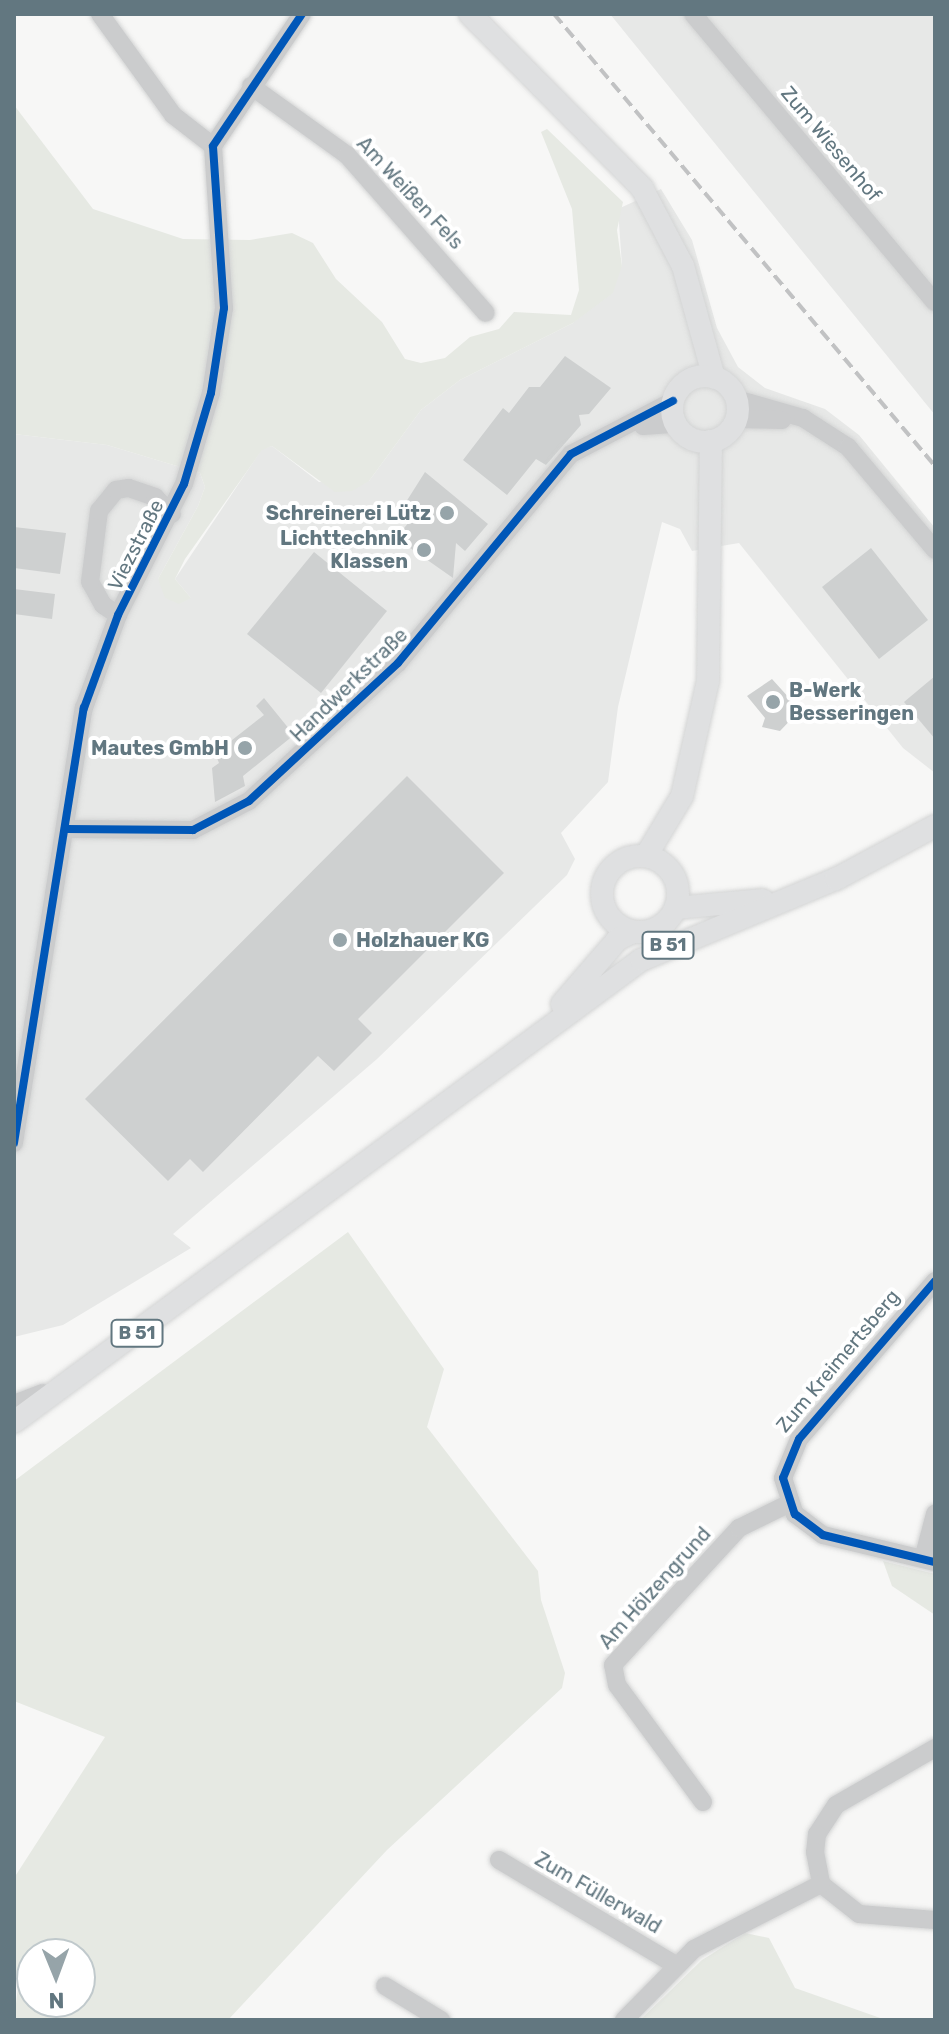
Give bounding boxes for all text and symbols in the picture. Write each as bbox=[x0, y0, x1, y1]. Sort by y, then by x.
street label: Zum Wiesenhof bbox=[776, 81, 886, 207]
street label: Am Weißen Fels bbox=[352, 132, 468, 254]
street label: Viezstraße bbox=[103, 496, 169, 594]
place label: Schreinerei Lütz bbox=[266, 501, 431, 525]
marker: Schreinerei Lütz bbox=[438, 504, 456, 522]
place label: Lichttechnik Klassen bbox=[280, 526, 408, 573]
marker: Lichttechnik Klassen bbox=[415, 541, 433, 559]
street label: Handwerkstraße bbox=[285, 623, 413, 747]
place label: B-Werk Besseringen bbox=[789, 678, 914, 725]
marker: B-Werk Besseringen bbox=[764, 693, 782, 711]
place label: Mautes GmbH bbox=[91, 736, 229, 760]
marker: Mautes GmbH bbox=[236, 739, 254, 757]
place label: Holzhauer KG bbox=[356, 928, 490, 952]
marker: Holzhauer KG bbox=[331, 931, 349, 949]
road number: B 51 bbox=[640, 931, 696, 959]
street label: Zum Kreimertsberg bbox=[771, 1285, 905, 1437]
road number: B 51 bbox=[109, 1319, 165, 1347]
street label: Am Hölzengrund bbox=[594, 1522, 716, 1654]
street label: Zum Füllerwald bbox=[531, 1847, 665, 1939]
north arrow bbox=[16, 1938, 96, 2018]
text: N bbox=[48, 1987, 65, 2014]

